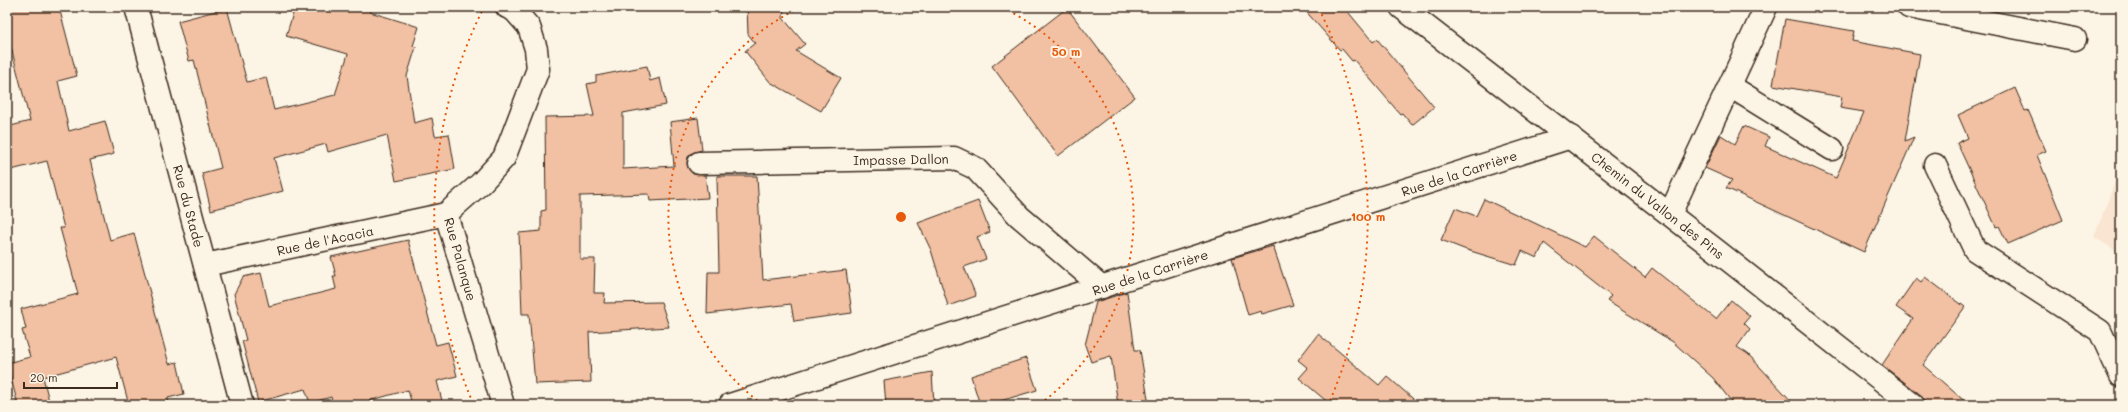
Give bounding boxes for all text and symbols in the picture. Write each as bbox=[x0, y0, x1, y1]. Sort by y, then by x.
text: 50 m bbox=[1052, 43, 1080, 59]
street label: Rue de la Carrière bbox=[1399, 146, 1519, 200]
street label: Chemin du Vallon des Pins bbox=[1588, 148, 1728, 262]
street label: Impasse Dallon bbox=[853, 150, 949, 168]
street label: Rue du Stade bbox=[170, 163, 208, 249]
text: 100 m bbox=[1351, 208, 1385, 224]
centre of rings bbox=[894, 210, 908, 224]
street label: Rue Palanque bbox=[441, 215, 481, 303]
street label: Rue de l'Acacia bbox=[275, 221, 375, 259]
street label: Rue de la Carrière bbox=[1090, 245, 1210, 299]
scale bar bbox=[24, 364, 117, 390]
text: 20 m bbox=[30, 369, 58, 385]

